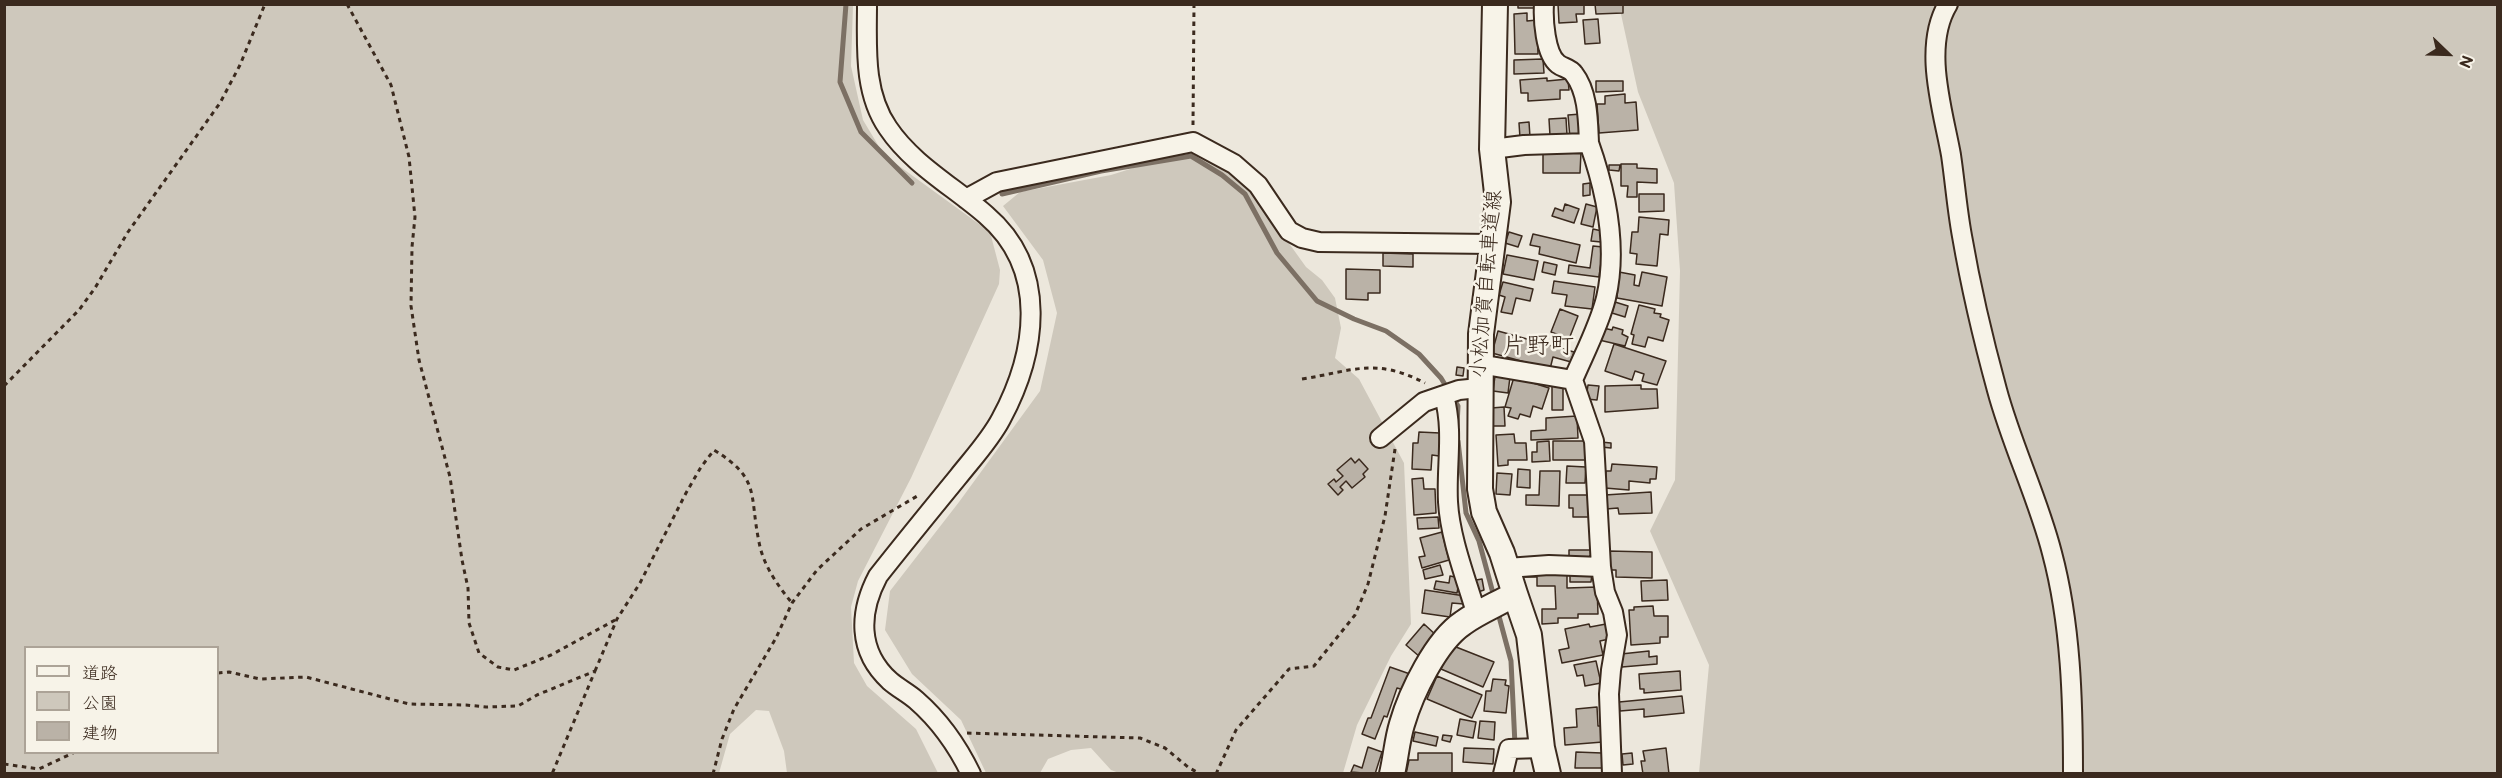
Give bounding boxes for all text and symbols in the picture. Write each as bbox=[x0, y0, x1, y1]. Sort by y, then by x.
north arrow bbox=[2418, 24, 2478, 84]
text: N bbox=[2454, 52, 2476, 70]
street label: 小松加賀自転車道線 bbox=[1466, 189, 1508, 379]
district label: 片野町 bbox=[1502, 333, 1574, 361]
legend bbox=[24, 646, 219, 754]
text: 道路 bbox=[82, 663, 118, 684]
text: 公園 bbox=[82, 693, 118, 714]
text: 建物 bbox=[82, 723, 118, 744]

